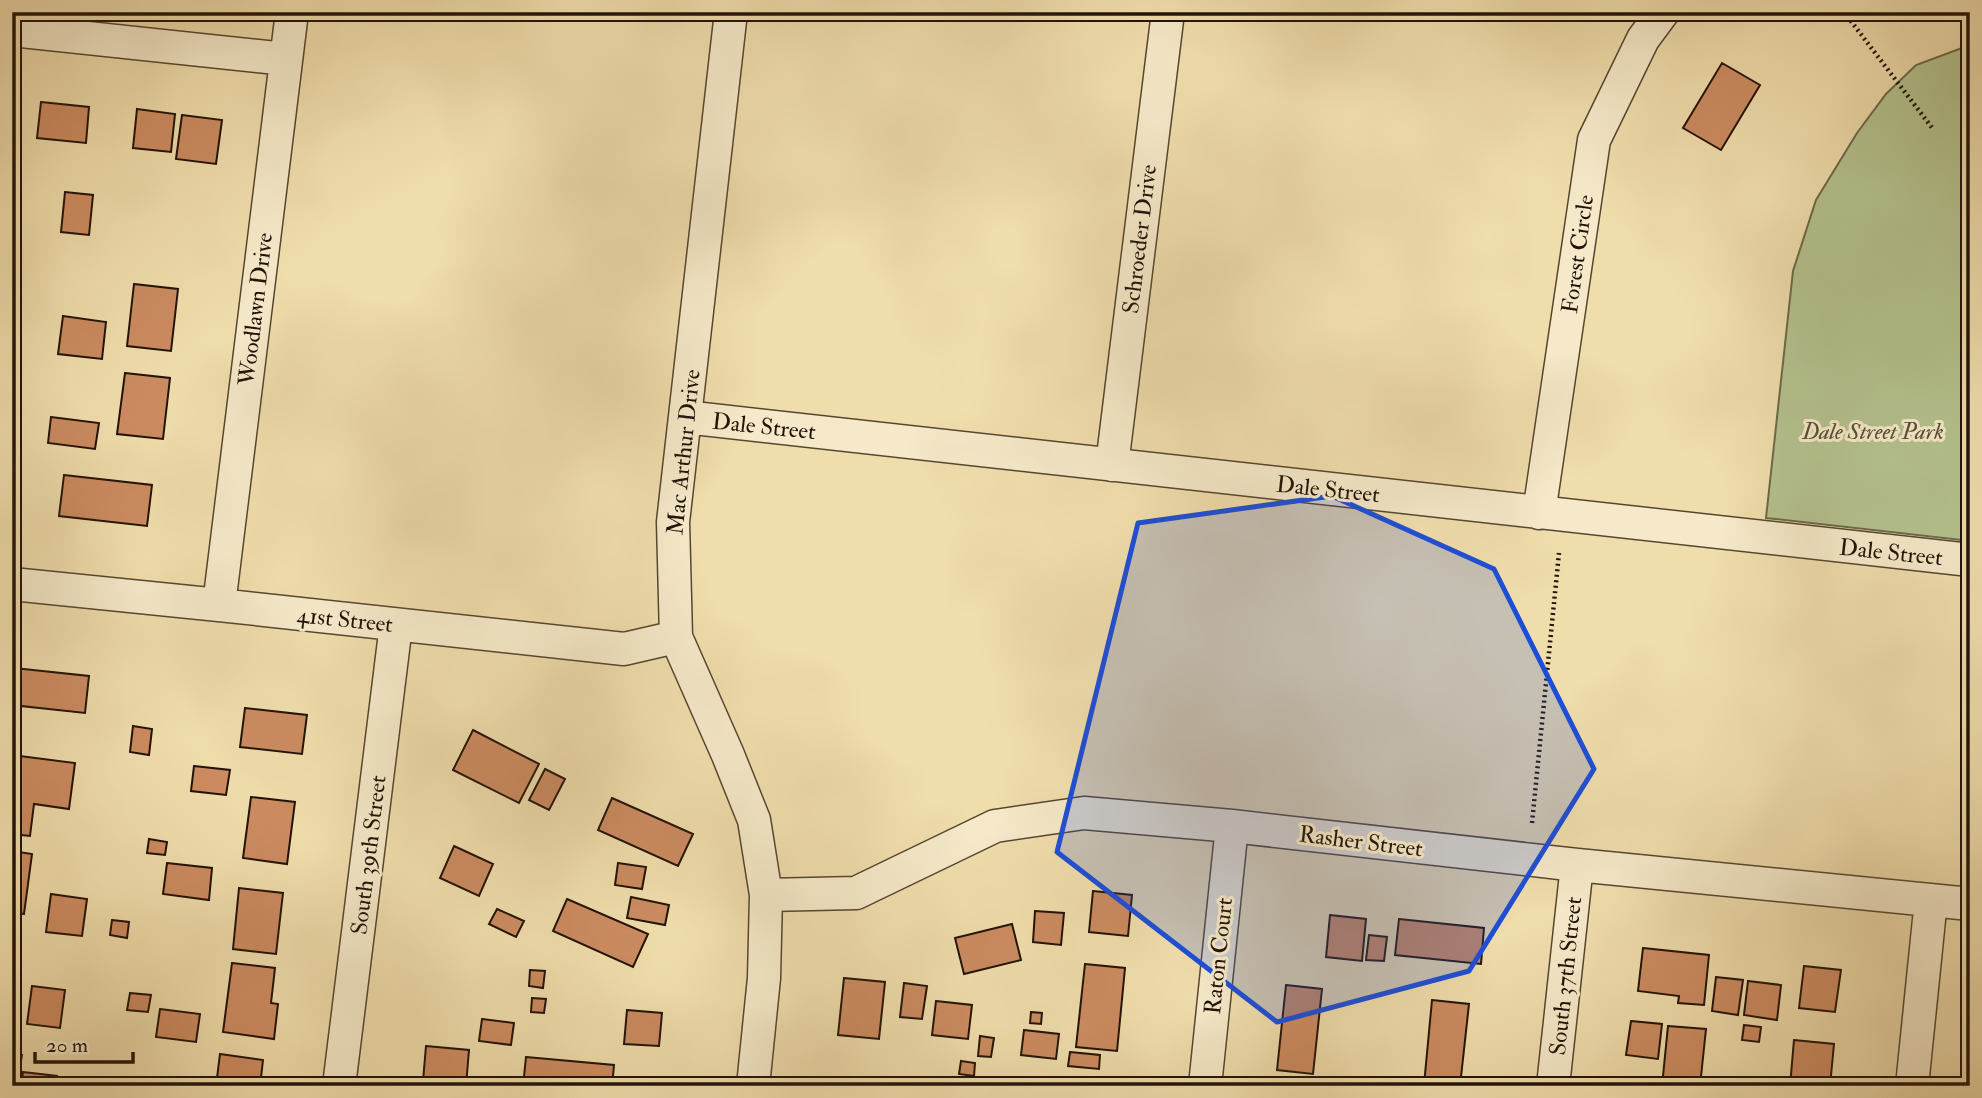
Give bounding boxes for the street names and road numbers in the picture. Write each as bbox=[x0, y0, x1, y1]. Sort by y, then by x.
street label: Schroeder Drive bbox=[1116, 162, 1163, 315]
street label: Forest Circle bbox=[1555, 193, 1600, 315]
street label: Woodlawn Drive bbox=[232, 231, 279, 388]
street label: Mac Arthur Drive bbox=[660, 368, 707, 536]
street label: Dale Street bbox=[711, 407, 817, 446]
street label: Dale Street bbox=[1275, 470, 1381, 509]
street label: Dale Street bbox=[1838, 533, 1944, 572]
street label: 41st Street bbox=[296, 600, 394, 639]
street label: South 39th Street bbox=[344, 774, 393, 936]
street label: Rasher Street bbox=[1298, 820, 1424, 863]
street label: South 37th Street bbox=[1543, 895, 1588, 1057]
street label: Raton Court bbox=[1198, 896, 1239, 1016]

